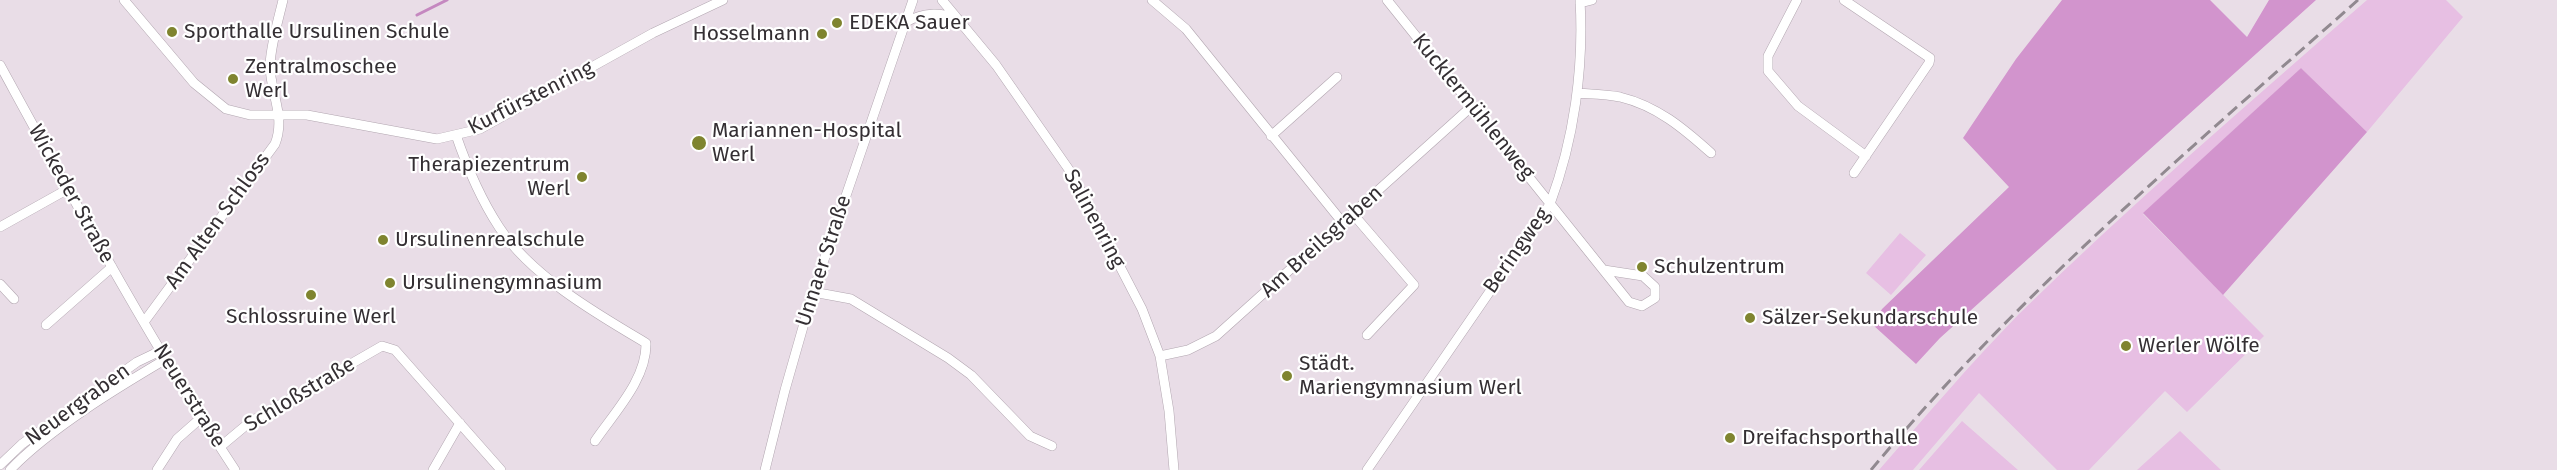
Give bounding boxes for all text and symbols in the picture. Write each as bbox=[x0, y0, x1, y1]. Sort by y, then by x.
place label: EDEKA Sauer bbox=[849, 10, 970, 36]
marker: EDEKA Sauer bbox=[830, 16, 844, 30]
place label: Sporthalle Ursulinen Schule bbox=[184, 19, 450, 45]
place label: Hosselmann bbox=[692, 21, 810, 47]
marker: Sporthalle Ursulinen Schule bbox=[165, 25, 179, 39]
marker: Hosselmann bbox=[815, 27, 829, 41]
street label: Kucklermühlenweg bbox=[1406, 29, 1540, 185]
place label: Zentralmoschee Werl bbox=[245, 54, 397, 104]
street label: Kurfürstenring bbox=[464, 56, 598, 140]
marker: Zentralmoschee Werl bbox=[226, 72, 240, 86]
place label: Mariannen-Hospital Werl bbox=[712, 118, 902, 168]
street label: Wickeder Straße bbox=[22, 120, 120, 268]
marker: Mariannen-Hospital Werl bbox=[690, 134, 708, 152]
street label: Am Alten Schloss bbox=[160, 148, 276, 294]
place label: Therapiezentrum Werl bbox=[408, 152, 570, 202]
street label: Salinenring bbox=[1058, 165, 1130, 273]
marker: Therapiezentrum Werl bbox=[575, 170, 589, 184]
street label: Am Breilsgraben bbox=[1256, 181, 1388, 303]
street label: Unnaer Straße bbox=[791, 192, 857, 330]
street label: Beringweg bbox=[1478, 203, 1556, 299]
place label: Ursulinenrealschule bbox=[395, 227, 585, 253]
marker: Ursulinenrealschule bbox=[376, 233, 390, 247]
place label: Schulzentrum bbox=[1654, 254, 1785, 280]
marker: Schulzentrum bbox=[1635, 260, 1649, 274]
place label: Ursulinengymnasium bbox=[402, 270, 603, 296]
marker: Ursulinengymnasium bbox=[383, 276, 397, 290]
marker: Schlossruine Werl bbox=[304, 288, 318, 302]
place label: Schlossruine Werl bbox=[226, 304, 396, 330]
place label: Sälzer-Sekundarschule bbox=[1762, 305, 1978, 331]
marker: Sälzer-Sekundarschule bbox=[1743, 311, 1757, 325]
place label: Werler Wölfe bbox=[2138, 333, 2260, 359]
marker: Werler Wölfe bbox=[2119, 339, 2133, 353]
street label: Neuerstraße bbox=[147, 340, 231, 452]
place label: Städt. Mariengymnasium Werl bbox=[1299, 351, 1522, 401]
street label: Schloßstraße bbox=[240, 352, 360, 438]
street label: Neuergraben bbox=[21, 359, 135, 451]
marker: Städt. Mariengymnasium Werl bbox=[1280, 369, 1294, 383]
place label: Dreifachsporthalle bbox=[1742, 425, 1918, 451]
marker: Dreifachsporthalle bbox=[1723, 431, 1737, 445]

